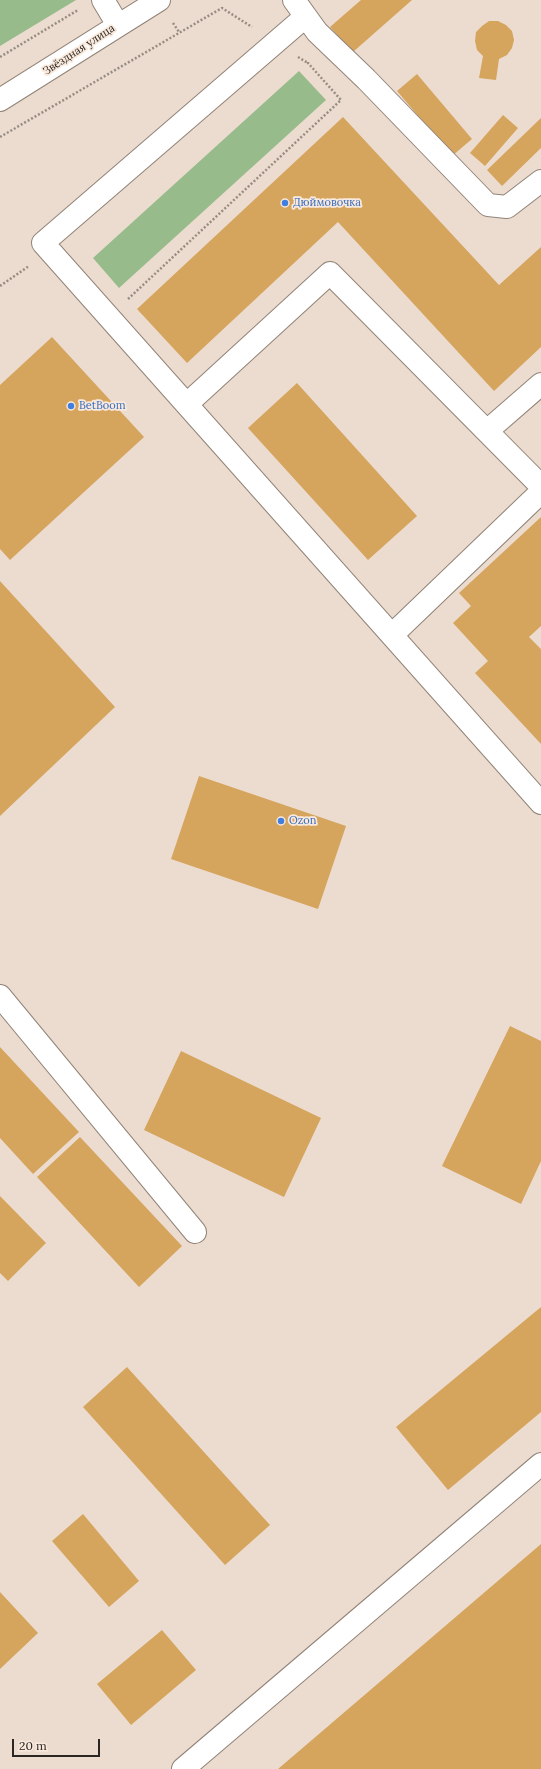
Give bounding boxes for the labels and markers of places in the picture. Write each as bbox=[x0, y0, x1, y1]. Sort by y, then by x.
place label: Дюймовочка bbox=[293, 196, 361, 210]
marker: Дюймовочка bbox=[280, 198, 290, 208]
place label: BetBoom bbox=[79, 399, 126, 413]
marker: BetBoom bbox=[66, 401, 76, 411]
place label: Ozon bbox=[289, 814, 316, 828]
marker: Ozon bbox=[276, 816, 286, 826]

